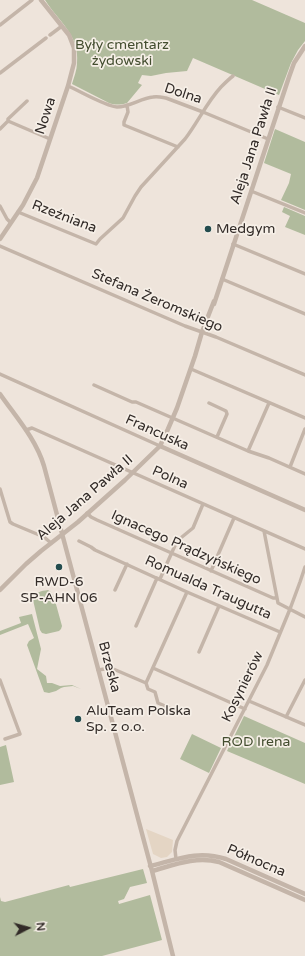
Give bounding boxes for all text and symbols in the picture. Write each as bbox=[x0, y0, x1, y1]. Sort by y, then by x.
park label: Były cmentarz żydowski bbox=[75, 37, 169, 70]
street label: Dolna bbox=[162, 80, 204, 108]
street label: Aleja Jana Pawła II bbox=[227, 85, 281, 207]
street label: Nowa bbox=[32, 95, 60, 137]
street label: Rzeźniana bbox=[29, 197, 99, 237]
place label: Medgym bbox=[216, 221, 275, 237]
marker: Medgym bbox=[203, 224, 213, 234]
street label: Stefana Żeromskiego bbox=[89, 266, 225, 336]
street label: Francuska bbox=[123, 412, 191, 454]
street label: Aleja Jana Pawła II bbox=[33, 452, 137, 544]
street label: Polna bbox=[149, 463, 191, 493]
street label: Ignacego Prądzyńskiego bbox=[108, 507, 264, 589]
street label: Romualda Traugutta bbox=[142, 553, 274, 623]
marker: RWD-6 SP-AHN 06 bbox=[54, 562, 64, 572]
place label: RWD-6 SP-AHN 06 bbox=[20, 574, 98, 606]
street label: Brzeska bbox=[94, 640, 124, 694]
street label: Kosynierów bbox=[219, 649, 267, 725]
place label: AluTeam Polska Sp. z o.o. bbox=[86, 703, 191, 736]
marker: AluTeam Polska Sp. z o.o. bbox=[73, 714, 83, 724]
park label: ROD Irena bbox=[222, 734, 290, 750]
street label: Północna bbox=[224, 841, 288, 881]
north arrow bbox=[8, 908, 48, 948]
text: N bbox=[34, 922, 47, 932]

